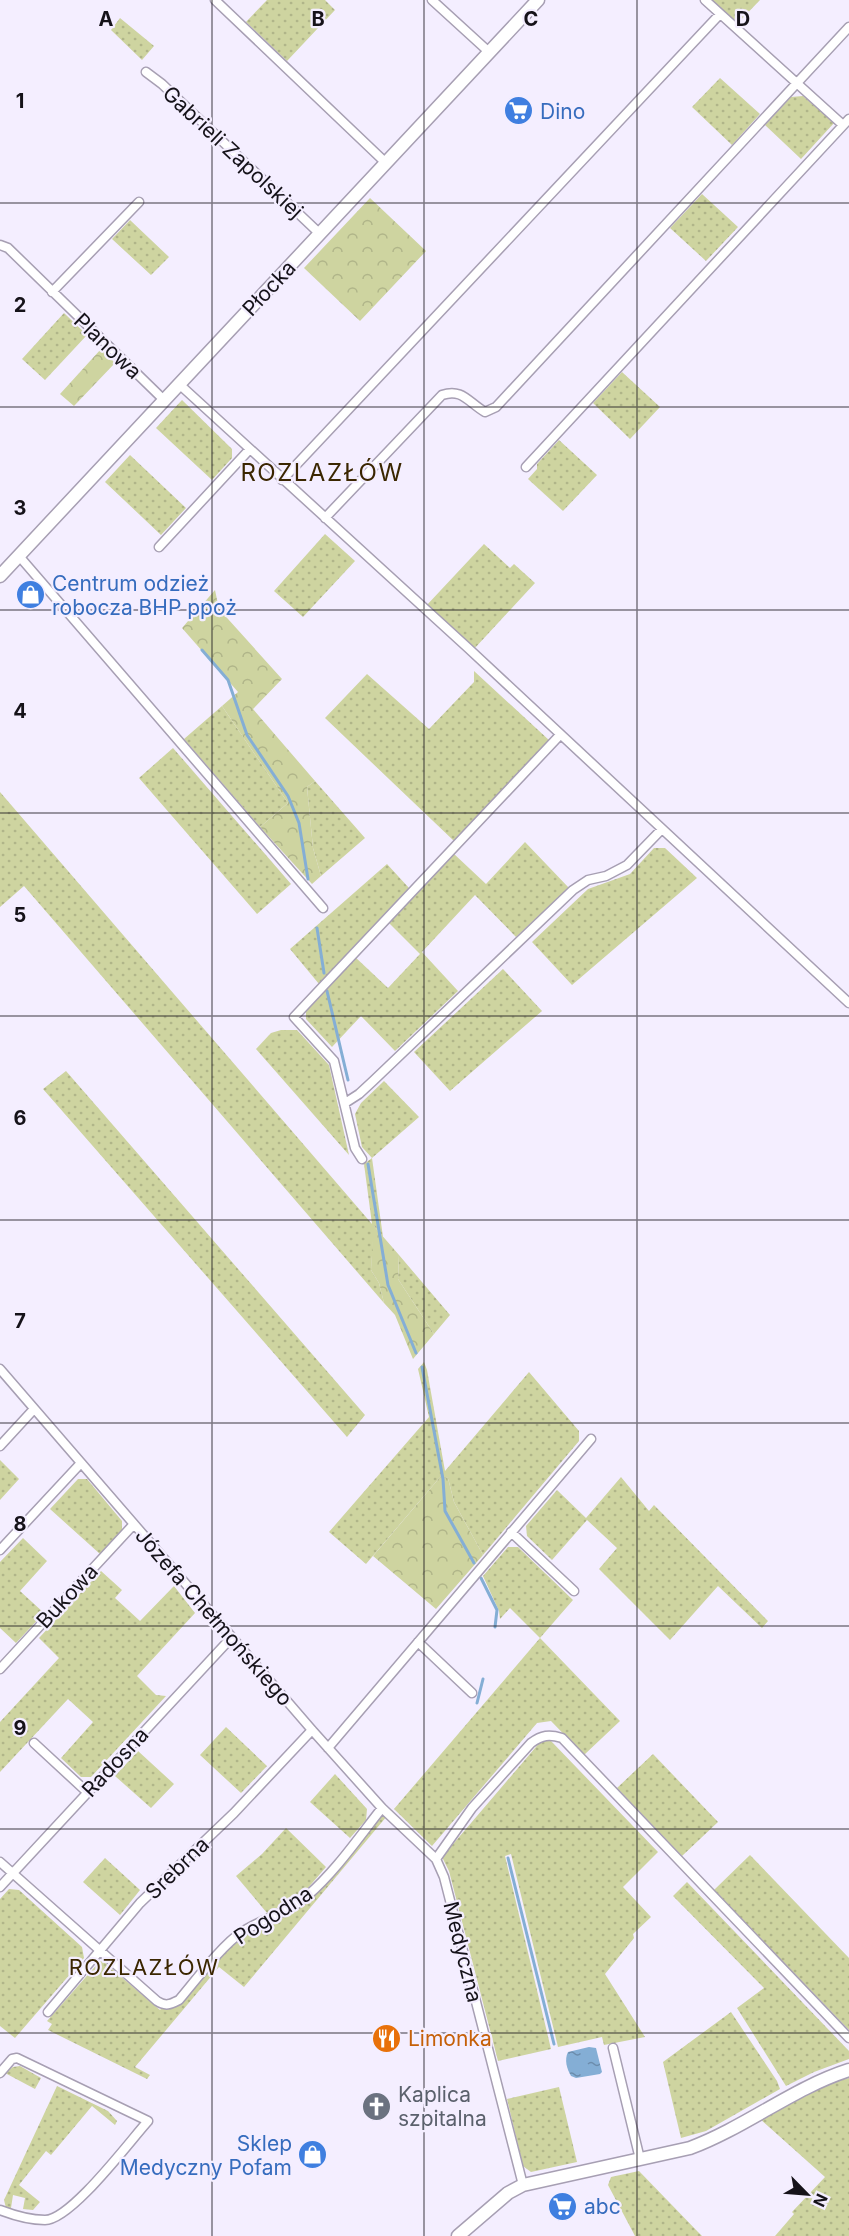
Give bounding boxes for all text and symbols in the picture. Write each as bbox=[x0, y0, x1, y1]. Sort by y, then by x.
text: A bbox=[99, 7, 114, 31]
text: B bbox=[311, 7, 325, 31]
text: C bbox=[524, 7, 538, 31]
text: D bbox=[736, 7, 750, 31]
street label: Gabrieli Zapolskiej bbox=[158, 81, 308, 223]
text: 1 bbox=[16, 89, 24, 113]
supermarket icon: Dino bbox=[503, 95, 535, 127]
place label: Dino bbox=[540, 99, 585, 124]
street label: Płocka bbox=[237, 255, 301, 321]
text: 2 bbox=[14, 293, 26, 317]
street label: Planowa bbox=[69, 308, 147, 384]
district label: ROZLAZŁÓW bbox=[240, 458, 404, 487]
text: 3 bbox=[14, 496, 26, 520]
place label: Centrum odzież robocza BHP ppoż bbox=[52, 571, 237, 620]
shop icon: Centrum odzież robocza BHP ppoż bbox=[15, 579, 47, 611]
text: 4 bbox=[13, 699, 27, 723]
text: 5 bbox=[14, 903, 26, 927]
text: 6 bbox=[14, 1106, 27, 1130]
text: 7 bbox=[14, 1309, 26, 1333]
text: 8 bbox=[13, 1512, 27, 1536]
street label: Józefa Chełmońskiego bbox=[130, 1523, 298, 1711]
street label: Bukowa bbox=[31, 1559, 103, 1633]
text: 9 bbox=[14, 1716, 27, 1740]
street label: Radosna bbox=[77, 1722, 153, 1802]
street label: Srebrna bbox=[140, 1832, 214, 1904]
street label: Pogodna bbox=[229, 1880, 317, 1950]
street label: Medyczna bbox=[438, 1899, 488, 2005]
district label: ROZLAZŁÓW bbox=[69, 1954, 219, 1980]
restaurant icon: Limonka bbox=[371, 2022, 403, 2054]
place label: Limonka bbox=[408, 2026, 492, 2051]
place label: Kaplica szpitalna bbox=[398, 2082, 487, 2131]
church icon: Kaplica szpitalna bbox=[361, 2090, 393, 2122]
place label: Sklep Medyczny Pofam bbox=[120, 2131, 292, 2180]
shop icon: Sklep Medyczny Pofam bbox=[297, 2139, 329, 2171]
north arrow bbox=[777, 2164, 837, 2224]
supermarket icon: abc bbox=[547, 2190, 579, 2222]
text: N bbox=[809, 2191, 832, 2210]
place label: abc bbox=[584, 2194, 621, 2219]

